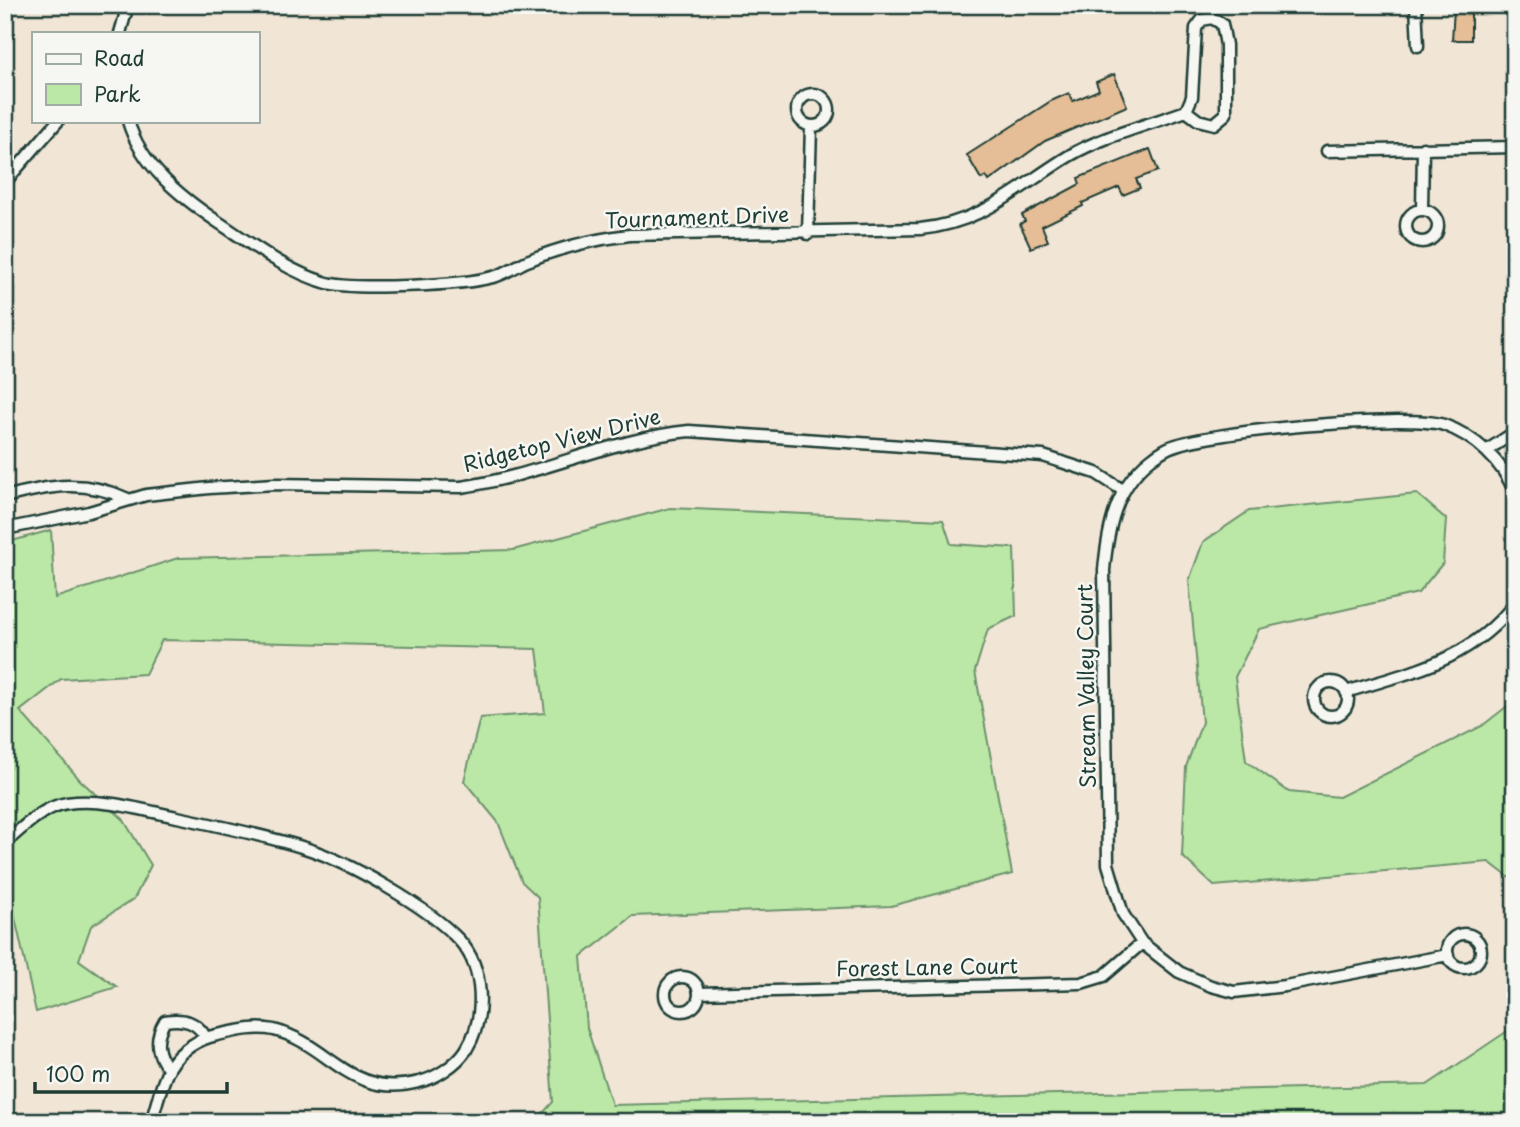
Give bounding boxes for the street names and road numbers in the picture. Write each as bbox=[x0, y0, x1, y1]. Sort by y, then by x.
street label: Tournament Drive bbox=[604, 197, 790, 235]
street label: Ridgetop View Drive bbox=[459, 399, 664, 479]
street label: Stream Valley Court bbox=[1067, 583, 1103, 789]
street label: Forest Lane Court bbox=[836, 948, 1018, 984]

